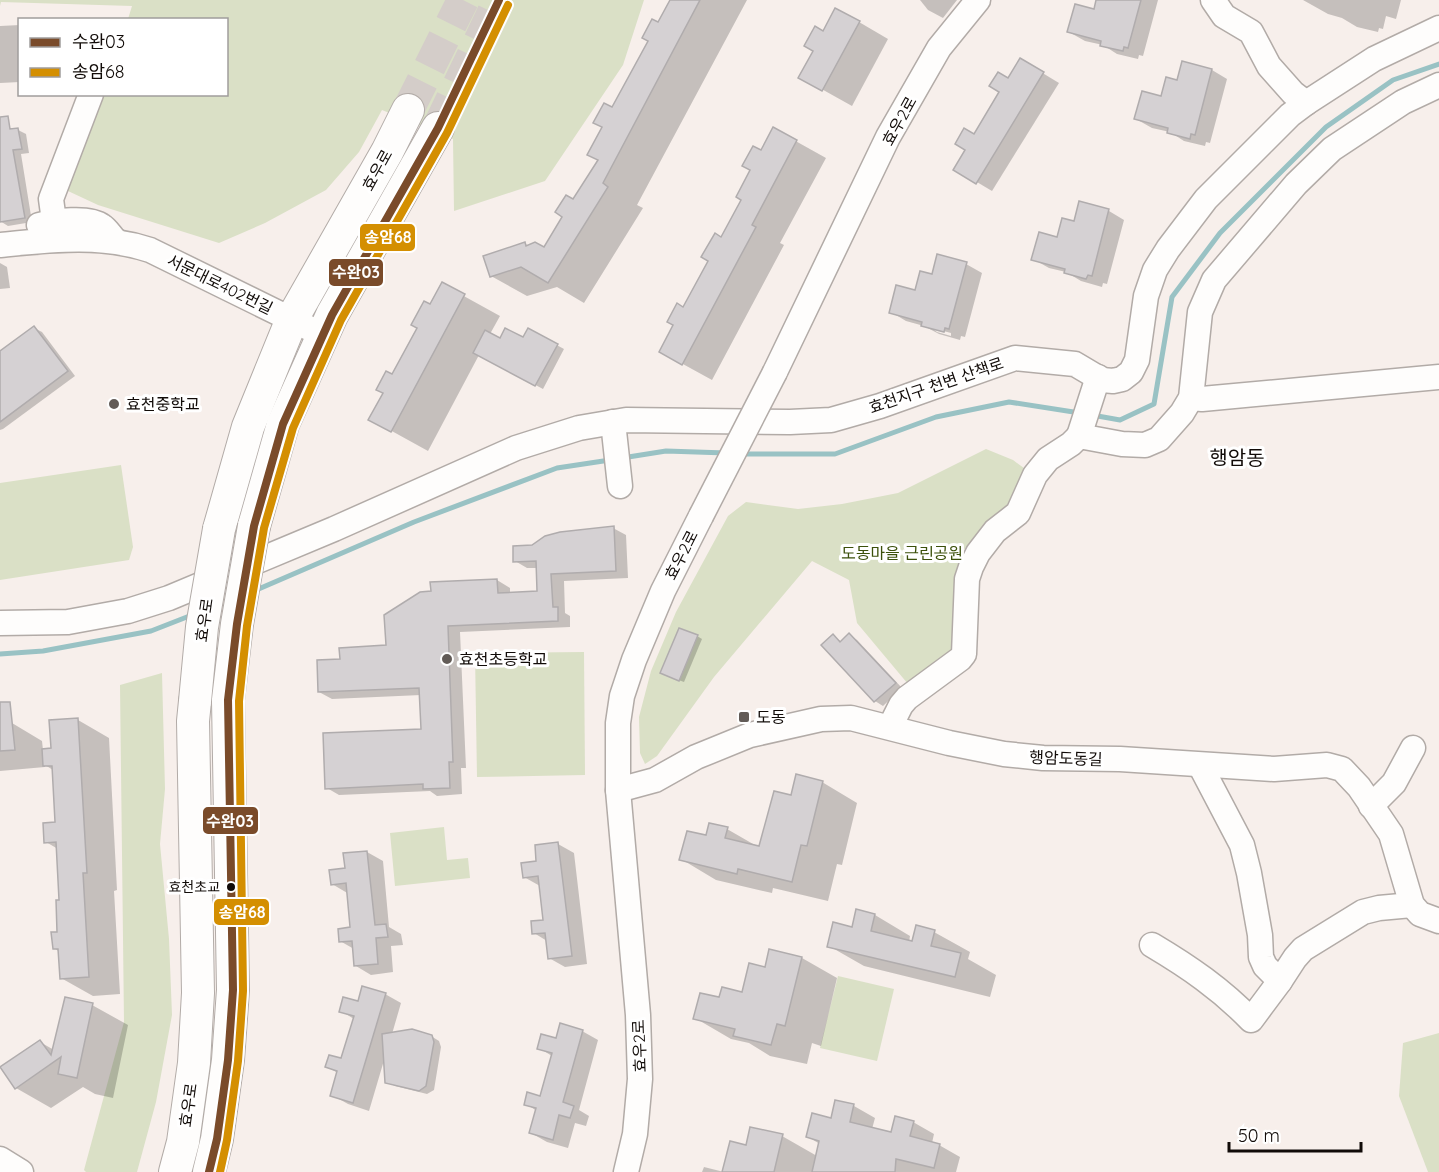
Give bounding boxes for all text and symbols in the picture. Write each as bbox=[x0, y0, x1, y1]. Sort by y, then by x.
legend bbox=[18, 18, 228, 96]
text: 수완03 bbox=[72, 30, 125, 53]
text: 송암68 bbox=[72, 60, 125, 83]
street label: 효우2로 bbox=[877, 93, 921, 149]
street label: 효우로 bbox=[358, 146, 397, 194]
line badge: 송암68 bbox=[359, 223, 416, 252]
text: 송암68 bbox=[364, 227, 412, 247]
street label: 서문대로402번길 bbox=[164, 250, 276, 318]
line badge: 수완03 bbox=[328, 258, 384, 287]
text: 수완03 bbox=[332, 262, 380, 282]
street label: 효천지구 천변 산책로 bbox=[866, 352, 1006, 417]
place label: 효천중학교 bbox=[126, 394, 200, 414]
marker: 효천중학교 bbox=[107, 397, 121, 411]
district label: 행암동 bbox=[1209, 445, 1265, 470]
street label: 효우2로 bbox=[660, 527, 702, 583]
park label: 도동마을 근린공원 bbox=[841, 543, 963, 563]
street label: 효우로 bbox=[191, 596, 217, 643]
place label: 효천초등학교 bbox=[459, 649, 547, 669]
marker: 효천초등학교 bbox=[440, 652, 454, 666]
place label: 도동 bbox=[756, 707, 786, 727]
marker: 도동 bbox=[737, 710, 751, 724]
street label: 행암도동길 bbox=[1029, 747, 1103, 769]
line badge: 수완03 bbox=[202, 806, 259, 835]
text: 수완03 bbox=[206, 811, 254, 831]
place label: 효천초교 bbox=[168, 878, 220, 896]
marker: 효천초교 bbox=[225, 881, 237, 893]
line badge: 송암68 bbox=[213, 898, 270, 926]
text: 송암68 bbox=[218, 902, 266, 922]
street label: 효우2로 bbox=[628, 1019, 650, 1073]
street label: 효우로 bbox=[175, 1081, 201, 1128]
scale bar bbox=[1229, 1115, 1361, 1153]
text: 50 m bbox=[1238, 1124, 1280, 1147]

